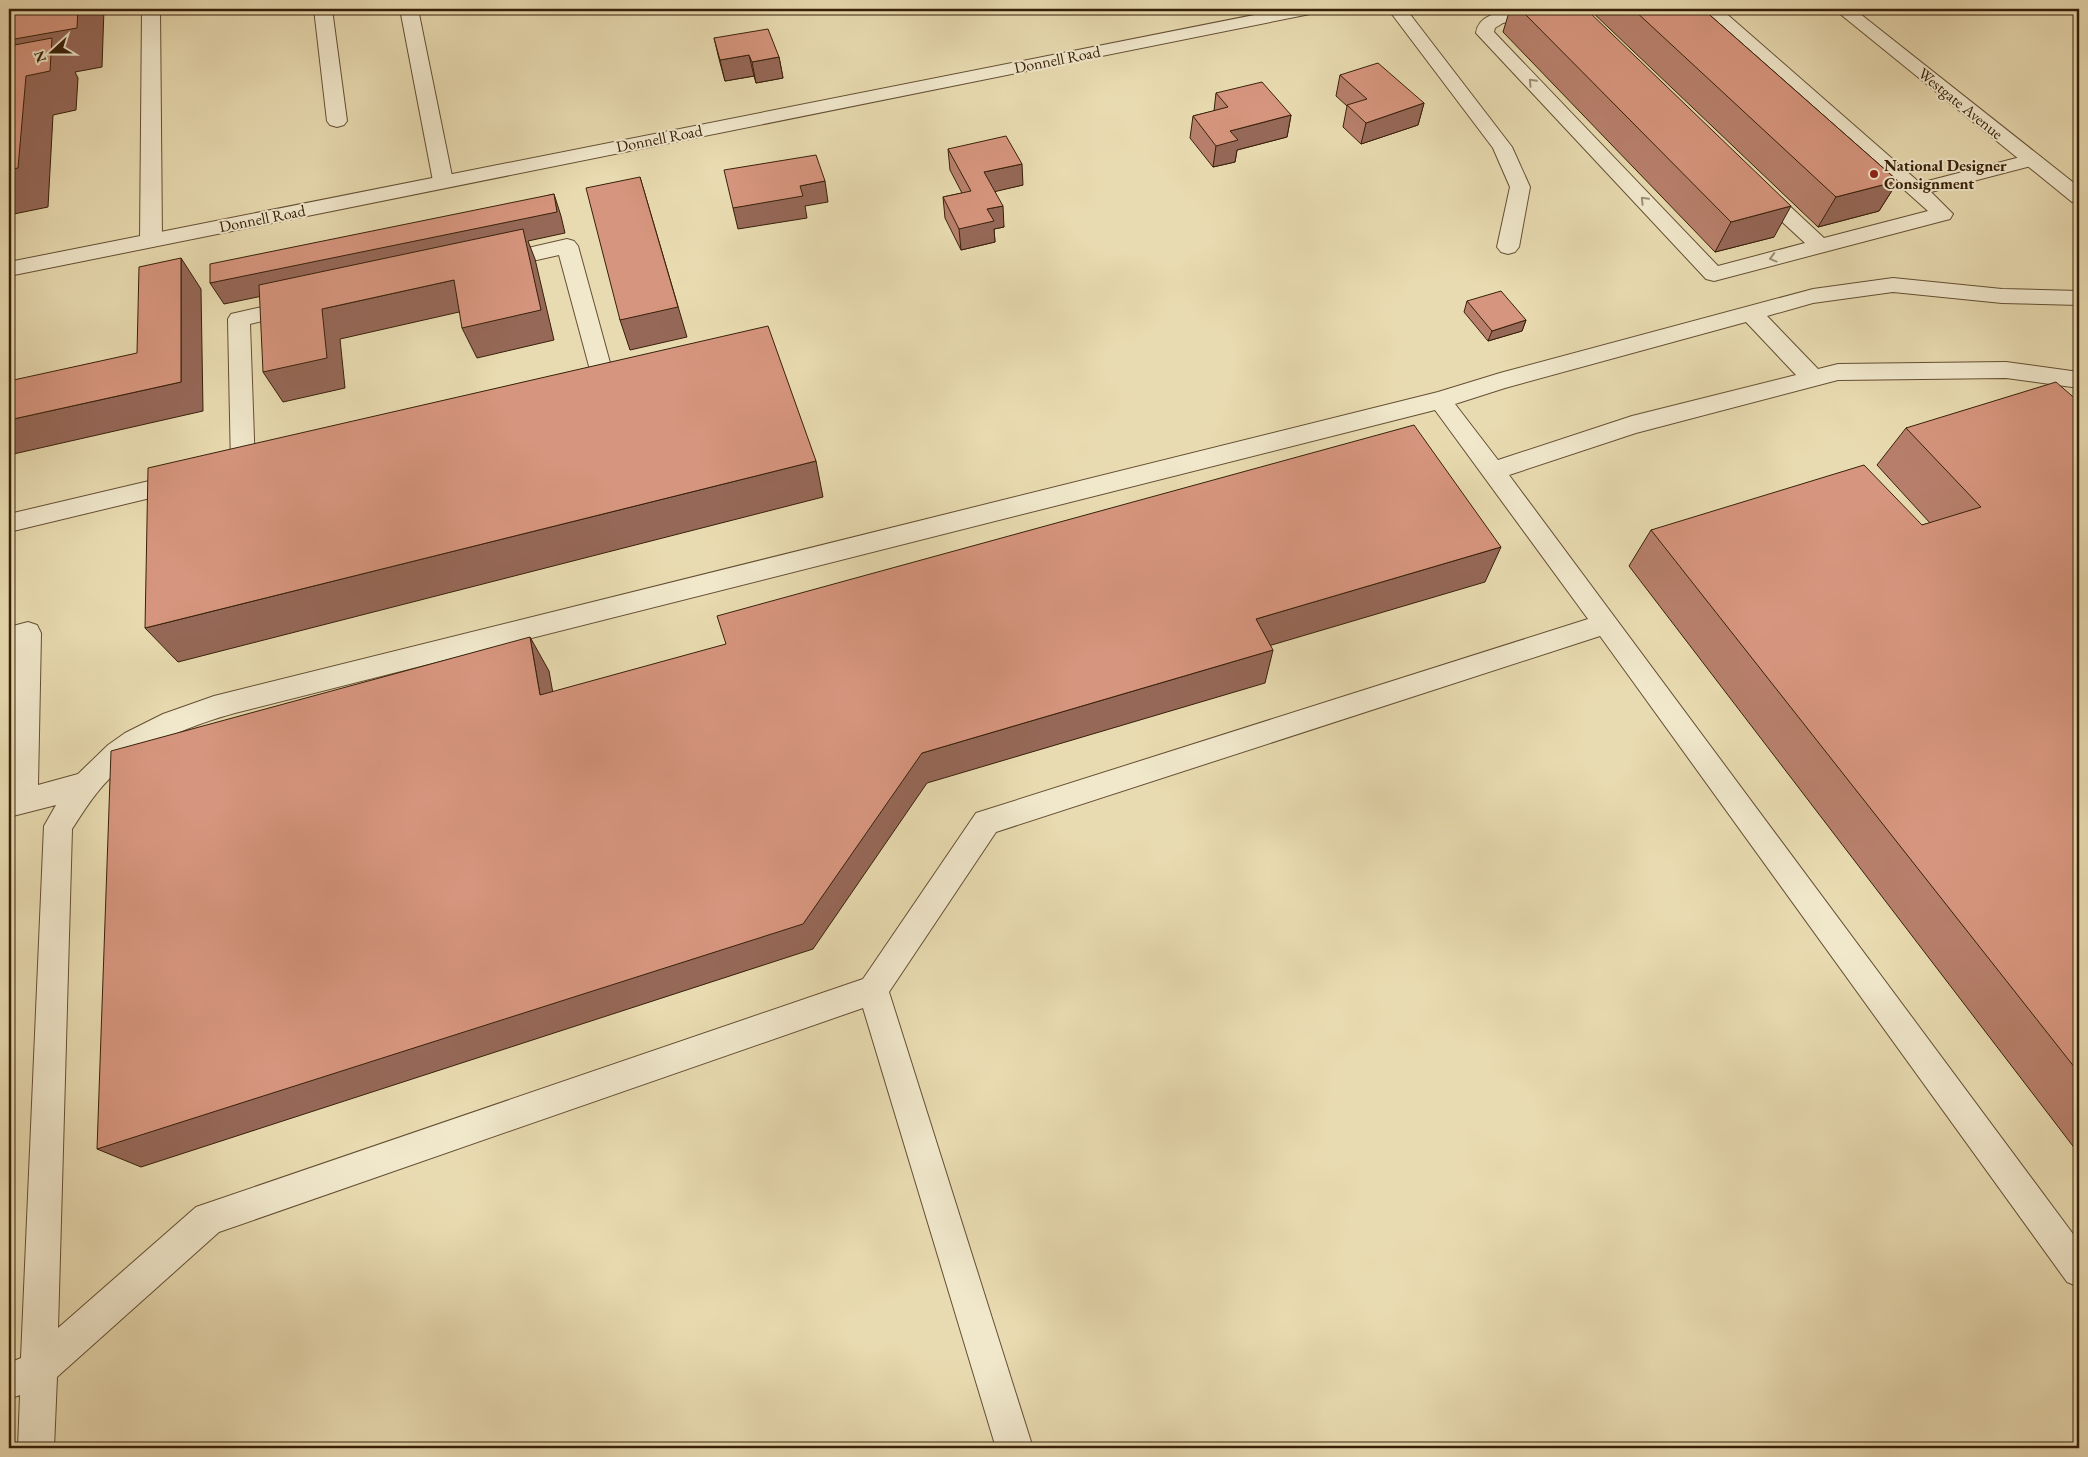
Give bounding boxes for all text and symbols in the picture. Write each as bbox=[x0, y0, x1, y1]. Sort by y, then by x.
north arrow bbox=[28, 28, 78, 78]
street label: Donnell Road bbox=[1012, 41, 1103, 78]
text: N bbox=[29, 48, 50, 65]
street label: Westgate Avenue bbox=[1914, 63, 2007, 144]
one-way arrow bbox=[1529, 79, 1538, 88]
street label: Donnell Road bbox=[614, 120, 705, 157]
place label: National Designer Consignment bbox=[1884, 155, 2007, 194]
marker: National Designer Consignment bbox=[1868, 168, 1880, 180]
one-way arrow bbox=[1641, 197, 1650, 206]
street label: Donnell Road bbox=[217, 200, 308, 237]
one-way arrow bbox=[1769, 253, 1777, 263]

